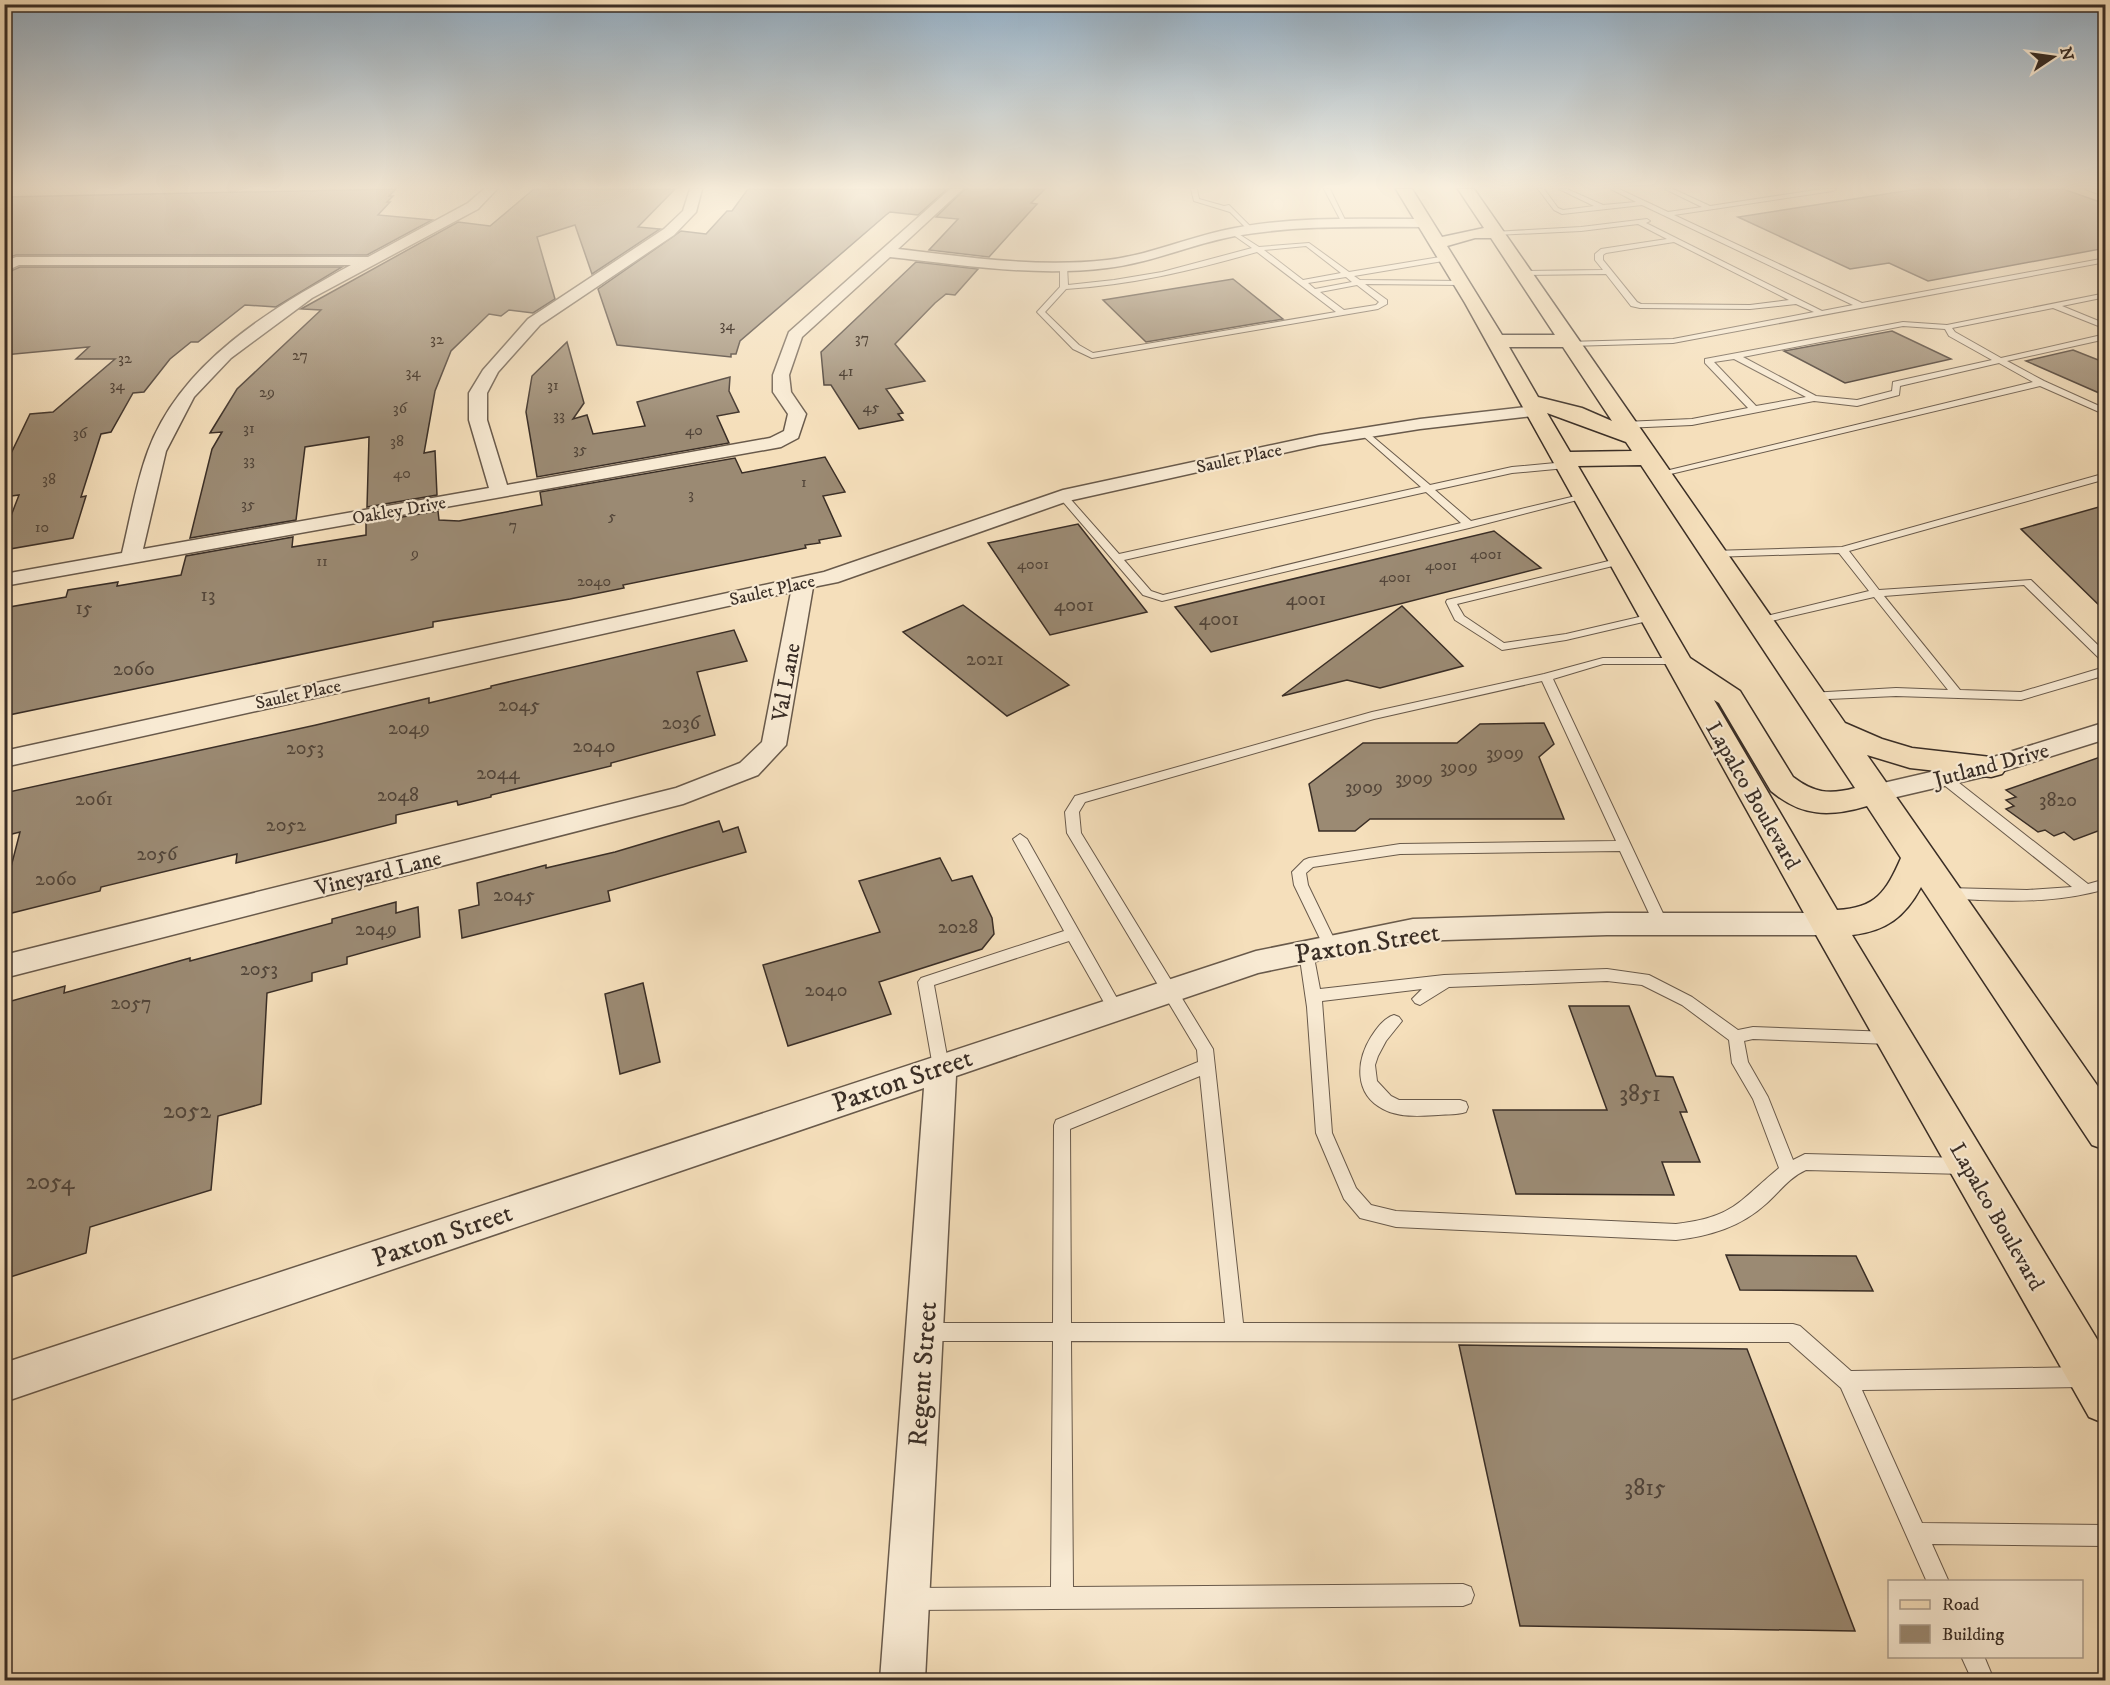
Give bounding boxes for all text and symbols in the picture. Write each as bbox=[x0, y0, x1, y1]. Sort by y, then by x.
north arrow bbox=[2023, 27, 2083, 87]
text: N bbox=[2055, 45, 2078, 63]
house number: 34 bbox=[719, 315, 735, 335]
house number: 37 bbox=[855, 328, 869, 348]
house number: 32 bbox=[430, 329, 444, 349]
house number: 27 bbox=[292, 345, 308, 365]
house number: 32 bbox=[118, 348, 132, 368]
house number: 41 bbox=[838, 361, 854, 381]
house number: 34 bbox=[405, 362, 421, 382]
house number: 34 bbox=[109, 375, 125, 395]
house number: 31 bbox=[547, 375, 559, 395]
house number: 29 bbox=[259, 382, 275, 402]
house number: 45 bbox=[862, 397, 880, 417]
house number: 36 bbox=[393, 398, 408, 418]
house number: 33 bbox=[553, 405, 565, 425]
house number: 31 bbox=[243, 418, 255, 438]
house number: 40 bbox=[685, 420, 703, 440]
house number: 36 bbox=[73, 423, 88, 443]
house number: 38 bbox=[390, 431, 404, 451]
house number: 35 bbox=[573, 439, 587, 459]
street label: Saulet Place bbox=[1194, 439, 1284, 479]
house number: 33 bbox=[243, 450, 255, 470]
house number: 40 bbox=[393, 463, 411, 483]
house number: 38 bbox=[42, 469, 56, 489]
house number: 1 bbox=[801, 472, 807, 492]
house number: 3 bbox=[688, 484, 694, 504]
street label: Oakley Drive bbox=[351, 492, 448, 530]
house number: 35 bbox=[241, 494, 255, 514]
house number: 5 bbox=[608, 506, 616, 526]
house number: 7 bbox=[509, 515, 517, 535]
house number: 10 bbox=[35, 517, 49, 537]
house number: 9 bbox=[410, 543, 419, 563]
house number: 4001 bbox=[1470, 544, 1502, 564]
house number: 11 bbox=[316, 551, 328, 571]
house number: 4001 bbox=[1017, 554, 1049, 574]
house number: 4001 bbox=[1425, 555, 1457, 575]
house number: 4001 bbox=[1379, 567, 1411, 587]
street label: Saulet Place bbox=[727, 570, 817, 611]
house number: 2040 bbox=[577, 571, 611, 591]
house number: 13 bbox=[201, 583, 215, 608]
house number: 4001 bbox=[1286, 587, 1326, 612]
house number: 4001 bbox=[1054, 593, 1094, 618]
house number: 15 bbox=[75, 596, 93, 621]
house number: 4001 bbox=[1199, 607, 1239, 632]
street label: Val Lane bbox=[766, 641, 807, 724]
house number: 2021 bbox=[966, 647, 1004, 672]
house number: 2060 bbox=[113, 657, 155, 682]
street label: Saulet Place bbox=[253, 675, 343, 715]
house number: 2045 bbox=[498, 693, 540, 718]
house number: 2036 bbox=[662, 711, 701, 736]
house number: 2049 bbox=[388, 716, 430, 741]
street label: Lapalco Boulevard bbox=[1700, 717, 1806, 874]
house number: 2040 bbox=[573, 734, 615, 759]
house number: 2053 bbox=[286, 736, 324, 761]
street label: Jutland Drive bbox=[1929, 737, 2052, 794]
house number: 3909 bbox=[1486, 741, 1524, 766]
house number: 3909 bbox=[1440, 755, 1478, 780]
house number: 2044 bbox=[476, 761, 520, 786]
house number: 3909 bbox=[1395, 766, 1433, 791]
house number: 3909 bbox=[1345, 775, 1383, 800]
house number: 2048 bbox=[377, 783, 419, 808]
house number: 2061 bbox=[75, 787, 113, 812]
house number: 3820 bbox=[2039, 788, 2077, 813]
house number: 2052 bbox=[266, 813, 306, 838]
house number: 2056 bbox=[137, 842, 178, 867]
street label: Vineyard Lane bbox=[311, 845, 444, 902]
house number: 2060 bbox=[35, 867, 77, 892]
house number: 2045 bbox=[493, 883, 535, 908]
house number: 2028 bbox=[938, 915, 978, 940]
street label: Paxton Street bbox=[1292, 916, 1442, 972]
house number: 2049 bbox=[355, 917, 397, 942]
house number: 2053 bbox=[240, 957, 278, 982]
house number: 2040 bbox=[805, 978, 847, 1003]
house number: 2057 bbox=[110, 991, 152, 1016]
street label: Paxton Street bbox=[828, 1041, 977, 1121]
house number: 3851 bbox=[1619, 1079, 1661, 1109]
house number: 2052 bbox=[163, 1096, 211, 1126]
street label: Lapalco Boulevard bbox=[1944, 1138, 2050, 1295]
house number: 2054 bbox=[25, 1167, 76, 1197]
street label: Paxton Street bbox=[368, 1196, 517, 1276]
street label: Regent Street bbox=[901, 1300, 945, 1448]
house number: 3815 bbox=[1624, 1473, 1666, 1503]
legend bbox=[1888, 1580, 2083, 1658]
text: Road bbox=[1942, 1594, 1979, 1616]
text: Building bbox=[1942, 1624, 2004, 1646]

